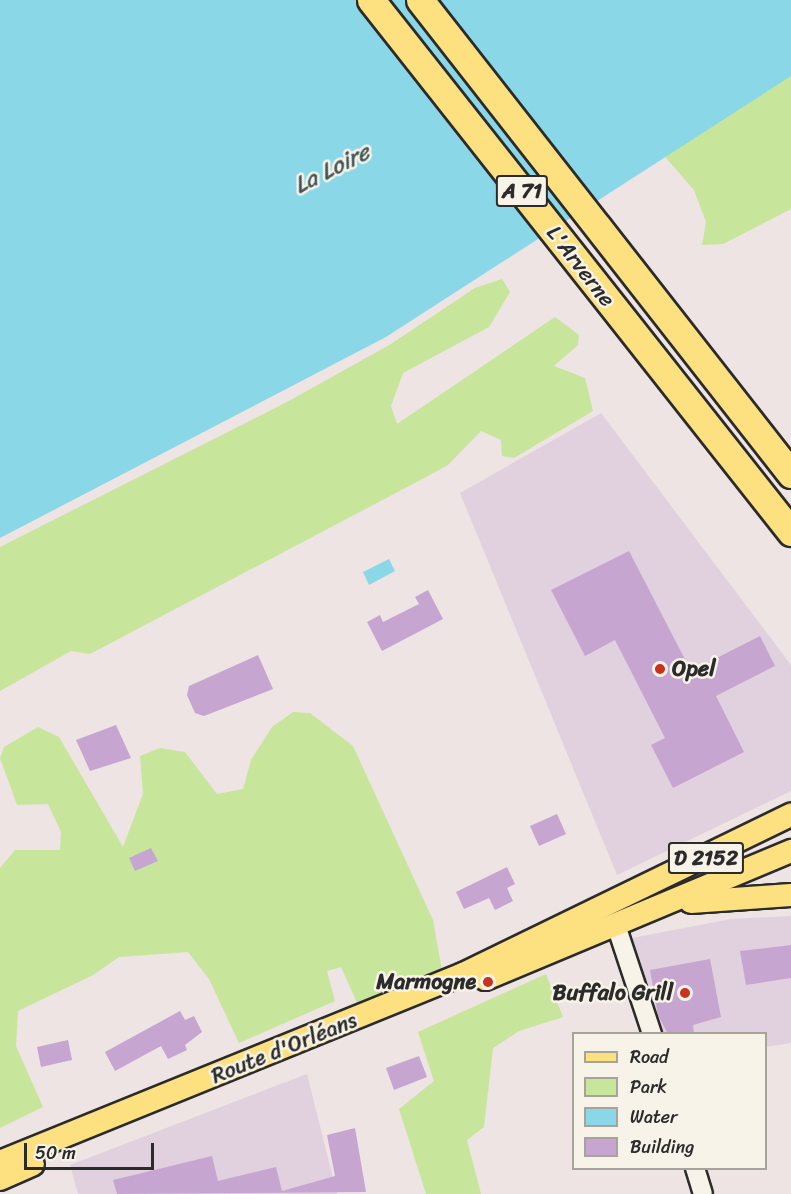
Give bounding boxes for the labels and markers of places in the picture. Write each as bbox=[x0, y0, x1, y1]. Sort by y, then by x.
place label: Opel bbox=[672, 656, 715, 682]
marker: Opel bbox=[653, 662, 667, 676]
place label: Marmogne bbox=[376, 969, 476, 995]
marker: Marmogne bbox=[481, 975, 495, 989]
place label: Buffalo Grill bbox=[553, 980, 673, 1006]
marker: Buffalo Grill bbox=[678, 986, 692, 1000]

